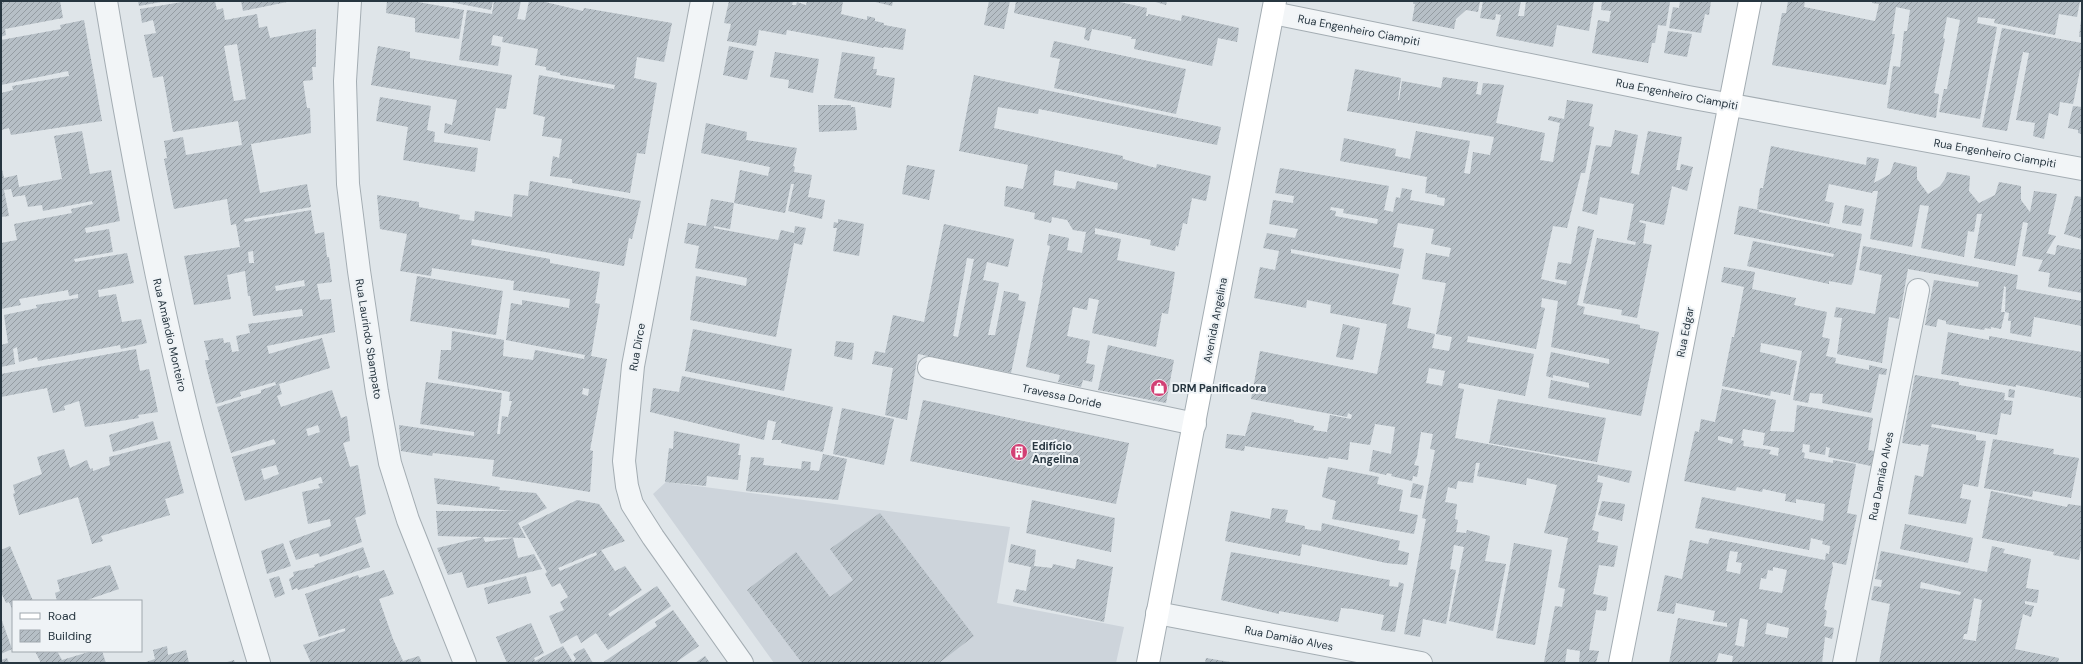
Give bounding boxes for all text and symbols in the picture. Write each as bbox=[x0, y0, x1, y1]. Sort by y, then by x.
street label: Rua Engenheiro Ciampiti bbox=[1297, 11, 1421, 49]
street label: Rua Engenheiro Ciampiti bbox=[1615, 75, 1739, 113]
street label: Rua Engenheiro Ciampiti bbox=[1933, 135, 2057, 171]
street label: Avenida Angelina bbox=[1200, 276, 1230, 364]
street label: Rua Amândio Monteiro bbox=[150, 277, 190, 393]
street label: Rua Laurindo Sbampato bbox=[353, 278, 385, 400]
street label: Rua Edgar bbox=[1673, 306, 1697, 358]
street label: Rua Dirce bbox=[626, 322, 648, 372]
shop icon: DRM Panificadora bbox=[1149, 378, 1169, 398]
street label: Travessa Doride bbox=[1021, 381, 1103, 411]
place label: DRM Panificadora bbox=[1172, 381, 1266, 395]
street label: Rua Damião Alves bbox=[1866, 430, 1896, 522]
place label: Edifício Angelina bbox=[1032, 439, 1079, 466]
building icon: Edifício Angelina bbox=[1009, 442, 1029, 462]
legend bbox=[12, 600, 142, 652]
text: Road bbox=[48, 608, 76, 624]
street label: Rua Damião Alves bbox=[1243, 623, 1335, 653]
text: Building bbox=[48, 628, 92, 644]

